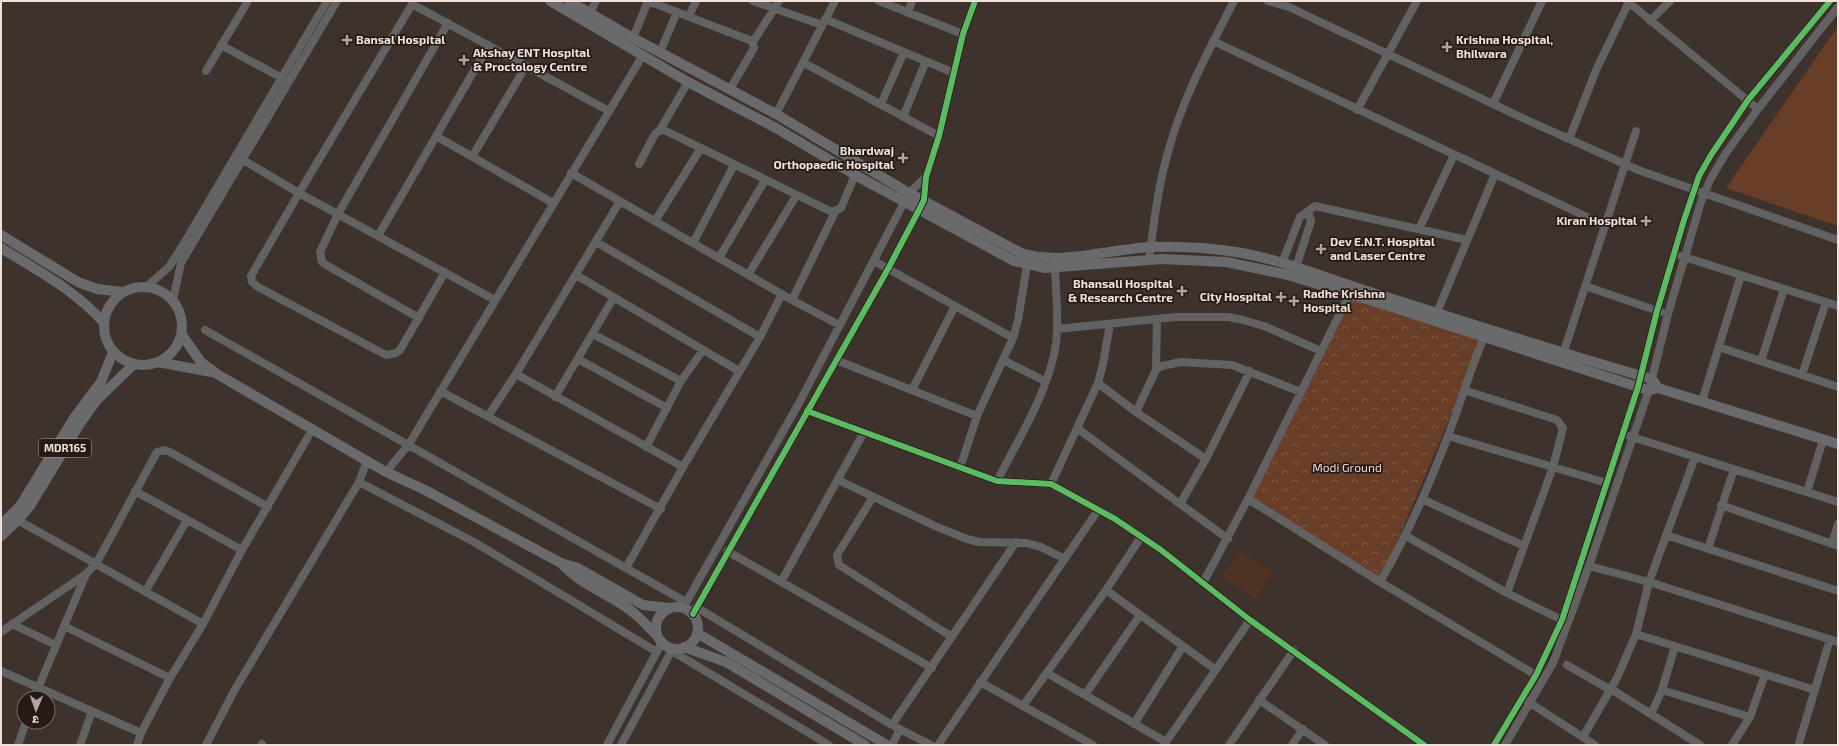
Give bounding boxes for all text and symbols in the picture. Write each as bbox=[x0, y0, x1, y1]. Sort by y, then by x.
place label: Bansal Hospital bbox=[356, 32, 445, 46]
place label: Krishna Hospital, Bhilwara bbox=[1456, 32, 1553, 60]
marker: Bansal Hospital bbox=[341, 34, 353, 46]
marker: Krishna Hospital, Bhilwara bbox=[1441, 41, 1453, 53]
place label: Akshay ENT Hospital & Proctology Centre bbox=[473, 45, 590, 74]
marker: Akshay ENT Hospital & Proctology Centre bbox=[458, 54, 470, 66]
place label: Bhardwaj Orthopaedic Hospital bbox=[773, 143, 894, 171]
marker: Bhardwaj Orthopaedic Hospital bbox=[897, 152, 909, 164]
place label: Kiran Hospital bbox=[1556, 213, 1637, 227]
marker: Kiran Hospital bbox=[1640, 215, 1652, 227]
place label: Dev E.N.T. Hospital and Laser Centre bbox=[1330, 234, 1435, 262]
marker: Dev E.N.T. Hospital and Laser Centre bbox=[1315, 243, 1327, 255]
place label: Bhansali Hospital & Research Centre bbox=[1068, 276, 1173, 304]
marker: Bhansali Hospital & Research Centre bbox=[1176, 285, 1188, 297]
place label: Radhe Krishna Hospital bbox=[1303, 286, 1385, 314]
place label: City Hospital bbox=[1200, 289, 1272, 304]
marker: City Hospital bbox=[1275, 291, 1287, 303]
marker: Radhe Krishna Hospital bbox=[1288, 295, 1300, 307]
road number: MDR165 bbox=[39, 439, 91, 457]
park label: Modi Ground bbox=[1312, 460, 1382, 474]
north arrow bbox=[16, 690, 56, 730]
text: उ bbox=[32, 714, 39, 727]

